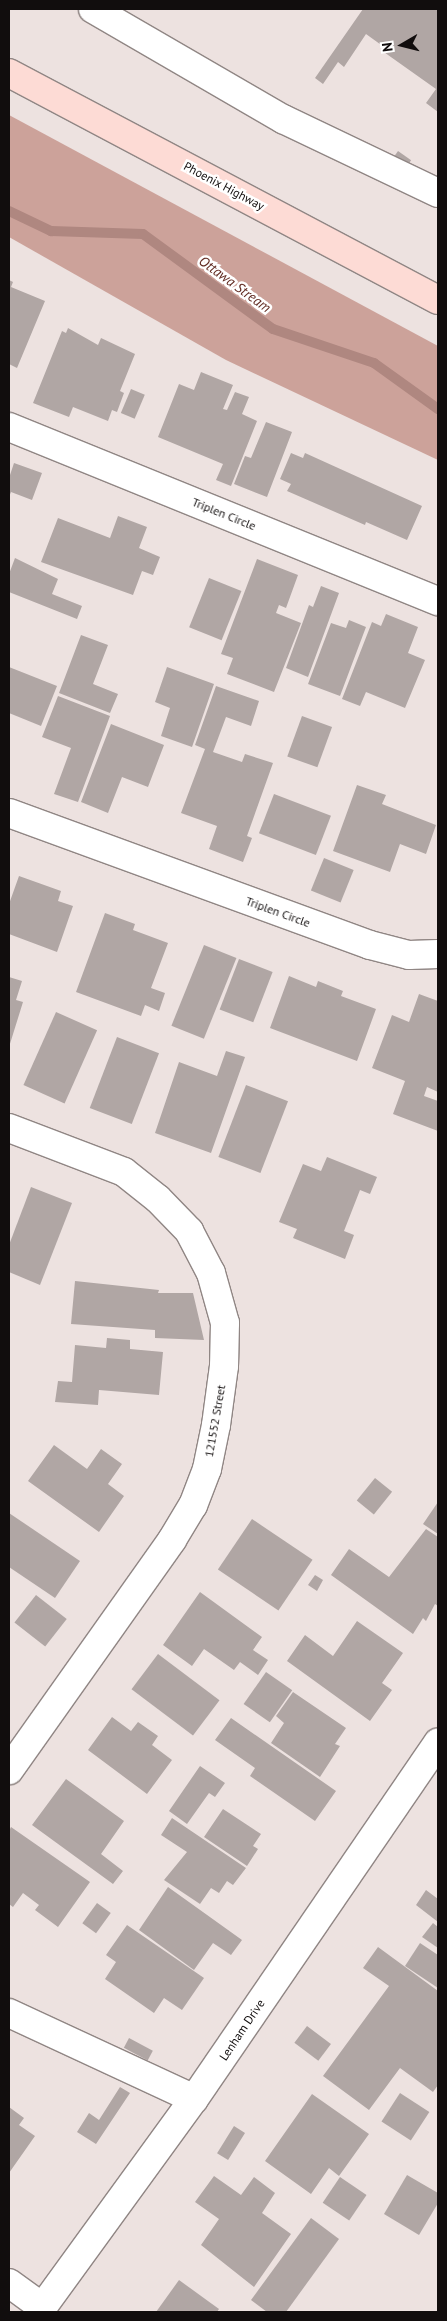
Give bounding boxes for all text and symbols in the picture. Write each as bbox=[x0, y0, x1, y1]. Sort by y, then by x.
north arrow bbox=[377, 20, 427, 70]
text: N bbox=[378, 41, 397, 53]
street label: Phoenix Highway bbox=[181, 159, 267, 213]
water label: Ottawa Stream bbox=[196, 252, 274, 316]
street label: Triplen Circle bbox=[190, 495, 258, 533]
street label: Triplen Circle bbox=[244, 894, 312, 930]
street label: 121552 Street bbox=[202, 1384, 228, 1458]
street label: Lenham Drive bbox=[216, 1997, 268, 2063]

